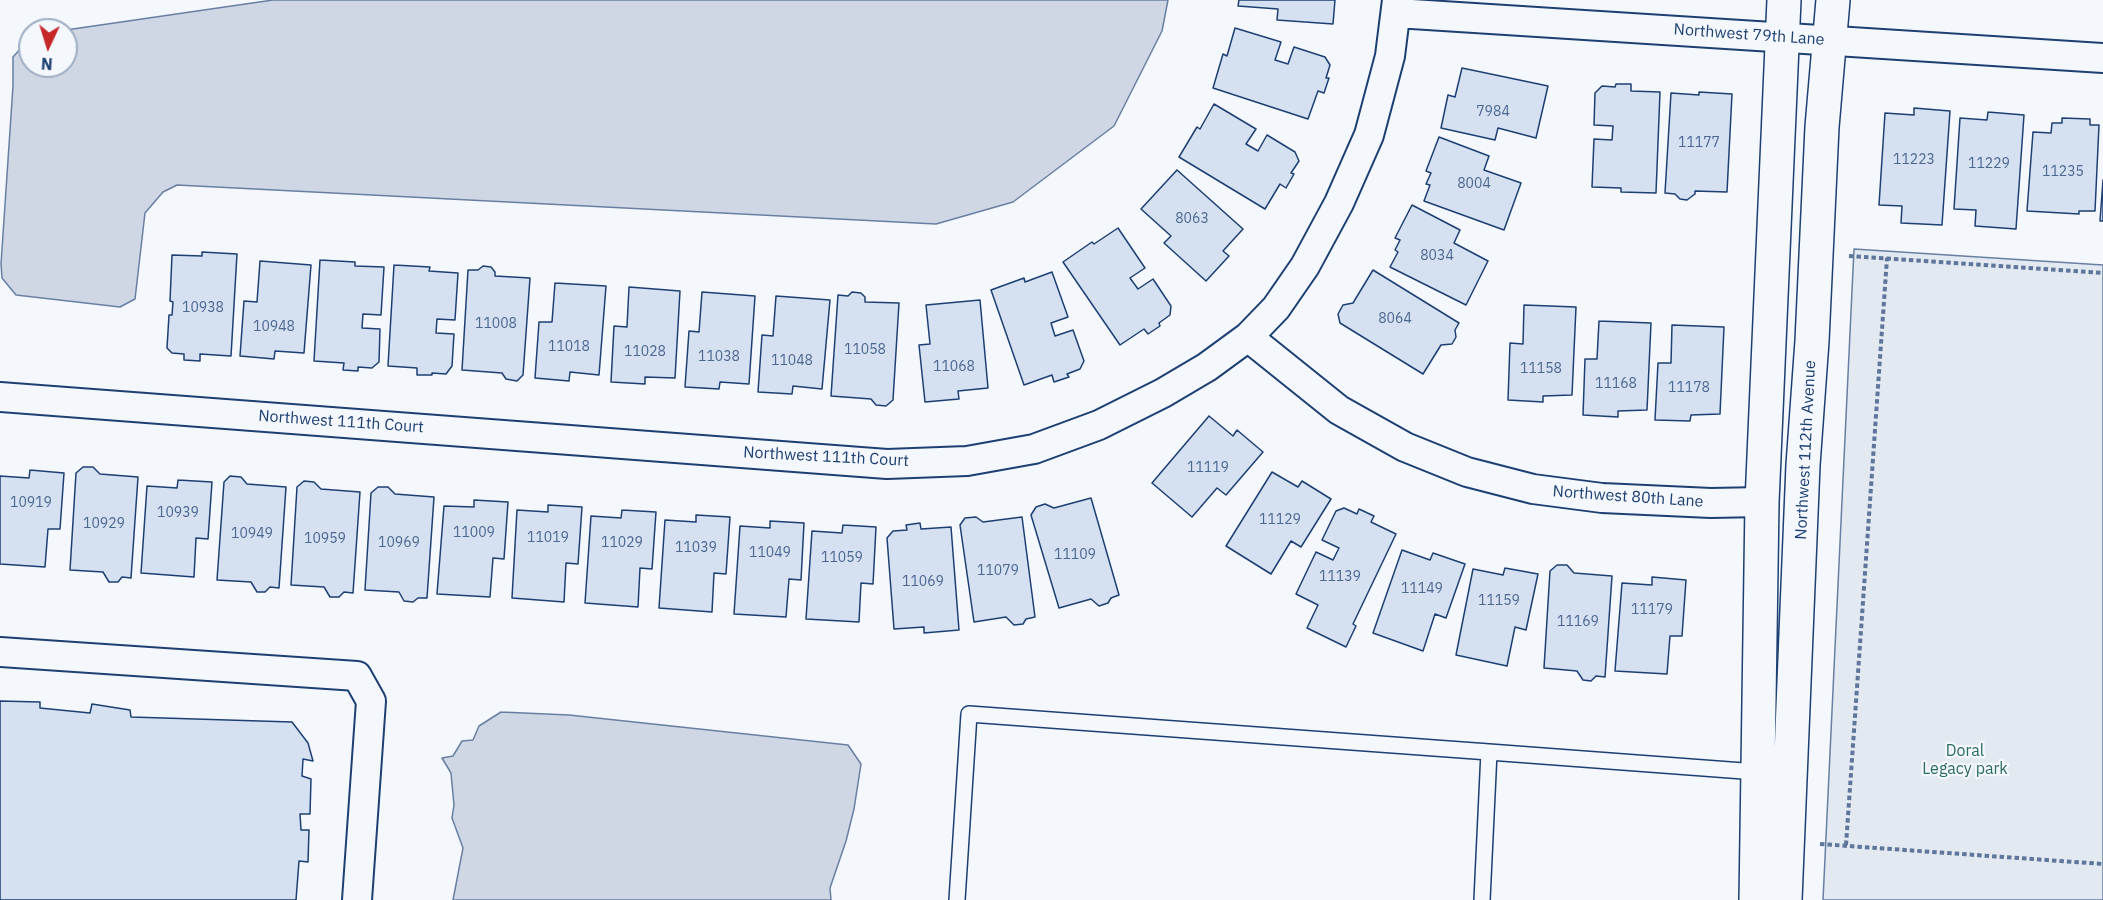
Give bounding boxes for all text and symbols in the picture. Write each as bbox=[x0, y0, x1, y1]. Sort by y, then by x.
north arrow bbox=[18, 18, 78, 78]
street label: Northwest 79th Lane bbox=[1673, 20, 1825, 50]
text: N bbox=[40, 54, 53, 74]
house number: 7984 bbox=[1476, 104, 1510, 120]
house number: 11177 bbox=[1678, 135, 1720, 151]
house number: 11223 bbox=[1893, 152, 1935, 168]
house number: 11229 bbox=[1968, 156, 2010, 172]
house number: 11235 bbox=[2042, 164, 2084, 180]
house number: 8004 bbox=[1457, 176, 1491, 192]
house number: 8063 bbox=[1175, 211, 1209, 227]
house number: 8034 bbox=[1420, 248, 1454, 264]
house number: 10938 bbox=[182, 300, 224, 316]
house number: 8064 bbox=[1378, 311, 1412, 327]
house number: 11008 bbox=[475, 316, 517, 332]
house number: 10948 bbox=[253, 319, 295, 335]
house number: 11018 bbox=[548, 339, 590, 355]
house number: 11058 bbox=[844, 342, 886, 358]
house number: 11028 bbox=[624, 344, 666, 360]
house number: 11038 bbox=[698, 349, 740, 365]
house number: 11048 bbox=[771, 353, 813, 369]
house number: 11068 bbox=[933, 359, 975, 375]
street label: Northwest 112th Avenue bbox=[1792, 360, 1820, 540]
house number: 11158 bbox=[1520, 361, 1562, 377]
house number: 11168 bbox=[1595, 376, 1637, 392]
house number: 11178 bbox=[1668, 380, 1710, 396]
street label: Northwest 111th Court bbox=[258, 407, 424, 437]
street label: Northwest 111th Court bbox=[743, 443, 909, 471]
house number: 11119 bbox=[1187, 460, 1229, 476]
street label: Northwest 80th Lane bbox=[1552, 482, 1704, 512]
house number: 10919 bbox=[10, 495, 52, 511]
house number: 10939 bbox=[157, 505, 199, 521]
house number: 11129 bbox=[1259, 512, 1301, 528]
house number: 10929 bbox=[83, 516, 125, 532]
house number: 11009 bbox=[453, 525, 495, 541]
house number: 10949 bbox=[231, 526, 273, 542]
house number: 11019 bbox=[527, 530, 569, 546]
house number: 10959 bbox=[304, 531, 346, 547]
house number: 10969 bbox=[378, 535, 420, 551]
house number: 11029 bbox=[601, 535, 643, 551]
house number: 11039 bbox=[675, 540, 717, 556]
house number: 11049 bbox=[749, 545, 791, 561]
house number: 11109 bbox=[1054, 547, 1096, 563]
house number: 11059 bbox=[821, 550, 863, 566]
house number: 11079 bbox=[977, 563, 1019, 579]
house number: 11139 bbox=[1319, 569, 1361, 585]
house number: 11069 bbox=[902, 574, 944, 590]
house number: 11149 bbox=[1401, 581, 1443, 597]
house number: 11159 bbox=[1478, 593, 1520, 609]
house number: 11179 bbox=[1631, 602, 1673, 618]
house number: 11169 bbox=[1557, 614, 1599, 630]
park label: Doral Legacy park bbox=[1922, 741, 2008, 779]

